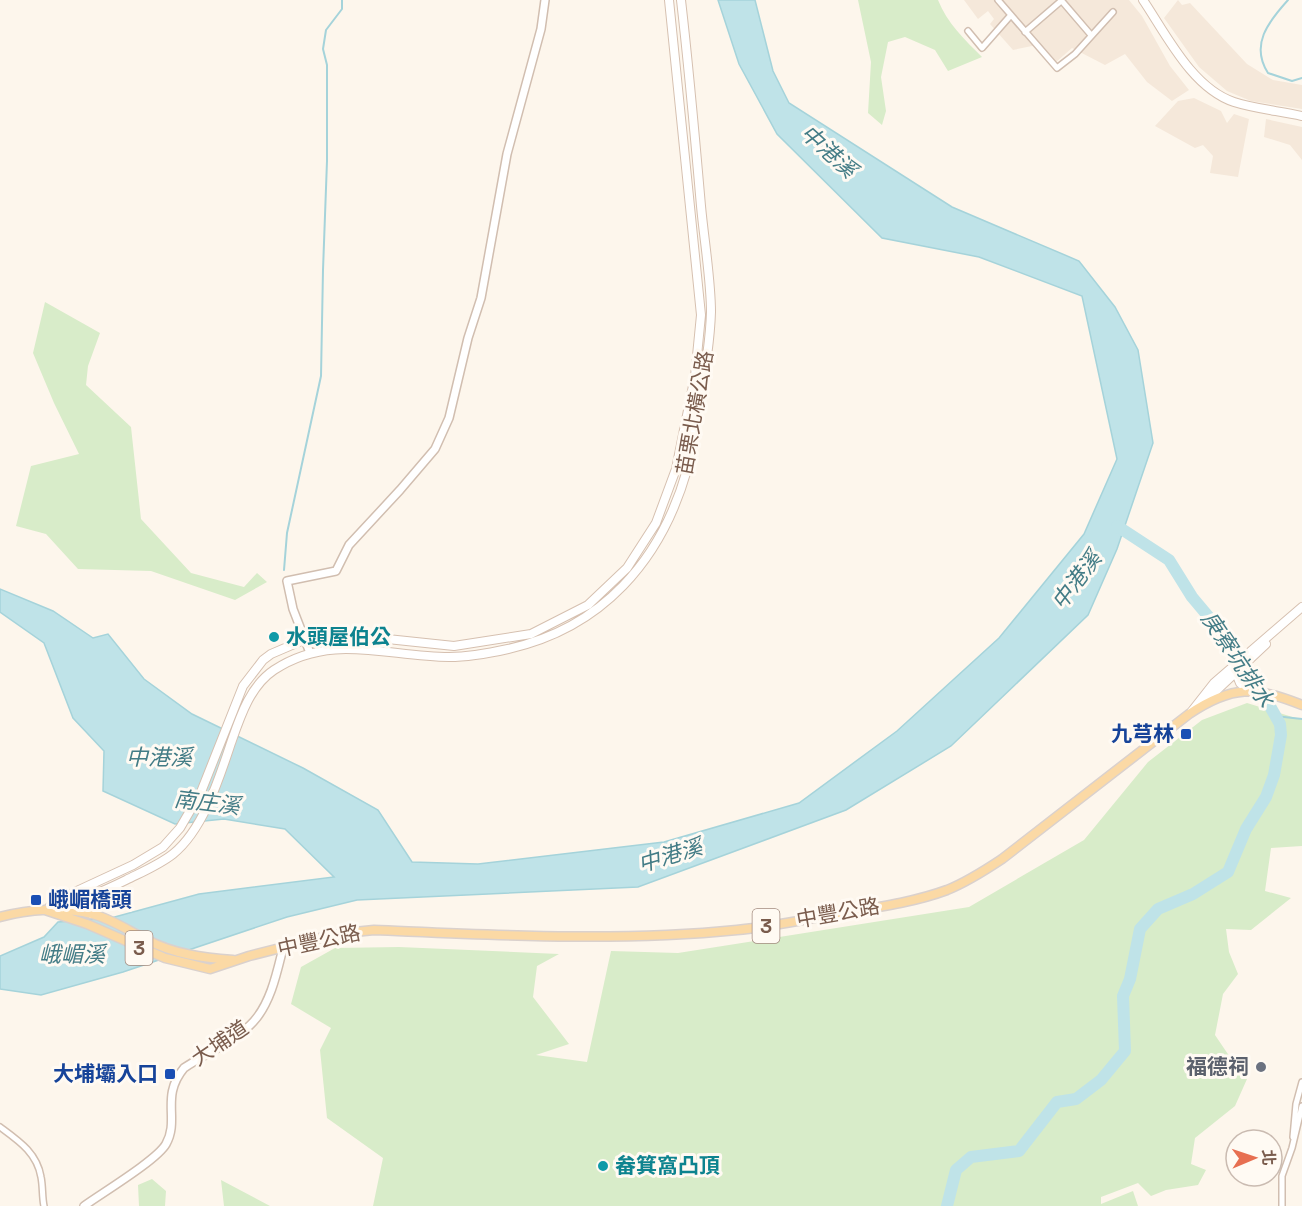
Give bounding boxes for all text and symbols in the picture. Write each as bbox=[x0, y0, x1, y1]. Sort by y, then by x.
water label: 中港溪 bbox=[795, 119, 865, 185]
street label: 苗栗北橫公路 bbox=[670, 349, 719, 477]
water label: 中港溪 bbox=[1045, 543, 1109, 615]
water label: 庚寮坑排水 bbox=[1196, 606, 1281, 713]
place label: 水頭屋伯公 bbox=[286, 623, 391, 650]
marker: 水頭屋伯公 bbox=[267, 630, 281, 644]
place label: 九芎林 bbox=[1111, 720, 1174, 747]
marker: 九芎林 bbox=[1179, 727, 1193, 741]
water label: 中港溪 bbox=[126, 743, 195, 771]
water label: 南庄溪 bbox=[173, 784, 244, 820]
water label: 中港溪 bbox=[634, 831, 709, 878]
place label: 峨嵋橋頭 bbox=[48, 886, 132, 913]
street label: 中豐公路 bbox=[794, 892, 882, 933]
marker: 峨嵋橋頭 bbox=[29, 893, 43, 907]
road number: 3 bbox=[752, 909, 780, 943]
street label: 中豐公路 bbox=[275, 919, 363, 962]
road number: 3 bbox=[126, 931, 152, 965]
water label: 峨嵋溪 bbox=[39, 940, 108, 968]
street label: 大埔道 bbox=[186, 1014, 253, 1071]
place label: 福德祠 bbox=[1186, 1053, 1249, 1080]
place label: 大埔壩入口 bbox=[53, 1060, 158, 1087]
marker: 福德祠 bbox=[1254, 1060, 1268, 1074]
marker: 大埔壩入口 bbox=[163, 1067, 177, 1081]
north arrow bbox=[1224, 1128, 1284, 1188]
text: 北 bbox=[1258, 1149, 1279, 1166]
place label: 畚箕窩凸頂 bbox=[615, 1152, 720, 1179]
marker: 畚箕窩凸頂 bbox=[596, 1159, 610, 1173]

